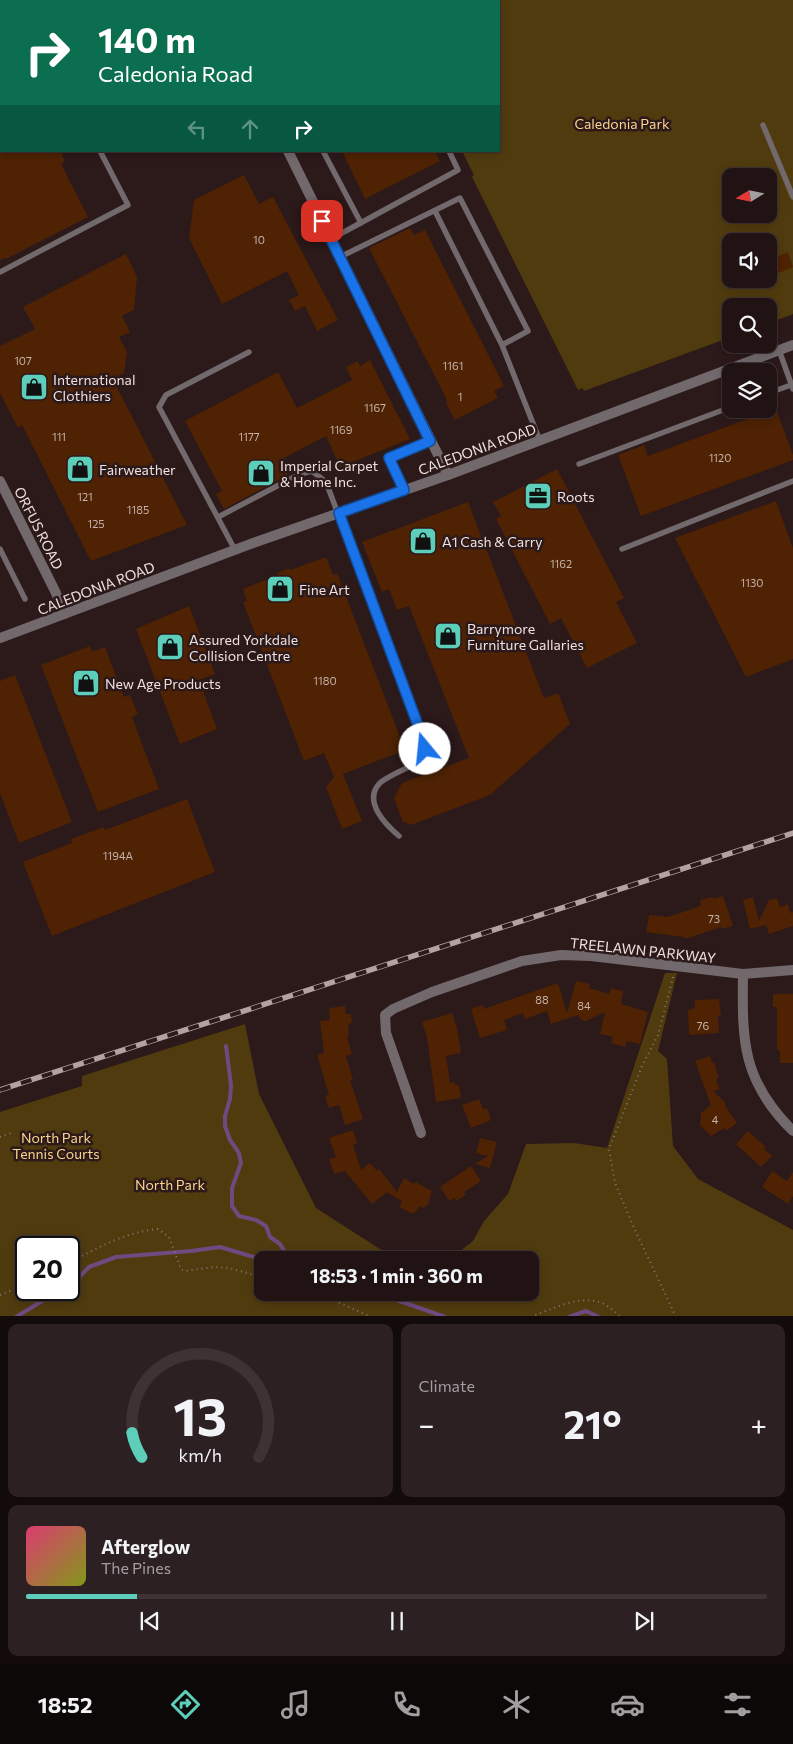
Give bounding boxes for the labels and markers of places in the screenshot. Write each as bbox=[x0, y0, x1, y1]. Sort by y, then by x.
pin bbox=[301, 200, 343, 242]
place label: International Clothiers bbox=[53, 371, 136, 404]
shop icon: International Clothiers bbox=[19, 372, 49, 402]
shop icon: Fairweather bbox=[65, 454, 95, 484]
place label: Imperial Carpet & Home Inc. bbox=[280, 457, 379, 490]
shop icon: Imperial Carpet & Home Inc. bbox=[246, 458, 276, 488]
place label: Fairweather bbox=[99, 461, 176, 478]
office icon: Roots bbox=[523, 481, 553, 511]
place label: Roots bbox=[557, 488, 595, 505]
shop icon: A1 Cash & Carry bbox=[408, 526, 438, 556]
place label: A1 Cash & Carry bbox=[442, 533, 543, 550]
shop icon: Fine Art bbox=[265, 574, 295, 604]
place label: Fine Art bbox=[299, 581, 350, 598]
place label: Barrymore Furniture Gallaries bbox=[467, 620, 584, 653]
shop icon: Barrymore Furniture Gallaries bbox=[433, 621, 463, 651]
place label: Assured Yorkdale Collision Centre bbox=[189, 631, 298, 664]
shop icon: Assured Yorkdale Collision Centre bbox=[155, 632, 185, 662]
shop icon: New Age Products bbox=[71, 668, 101, 698]
place label: New Age Products bbox=[105, 675, 221, 692]

